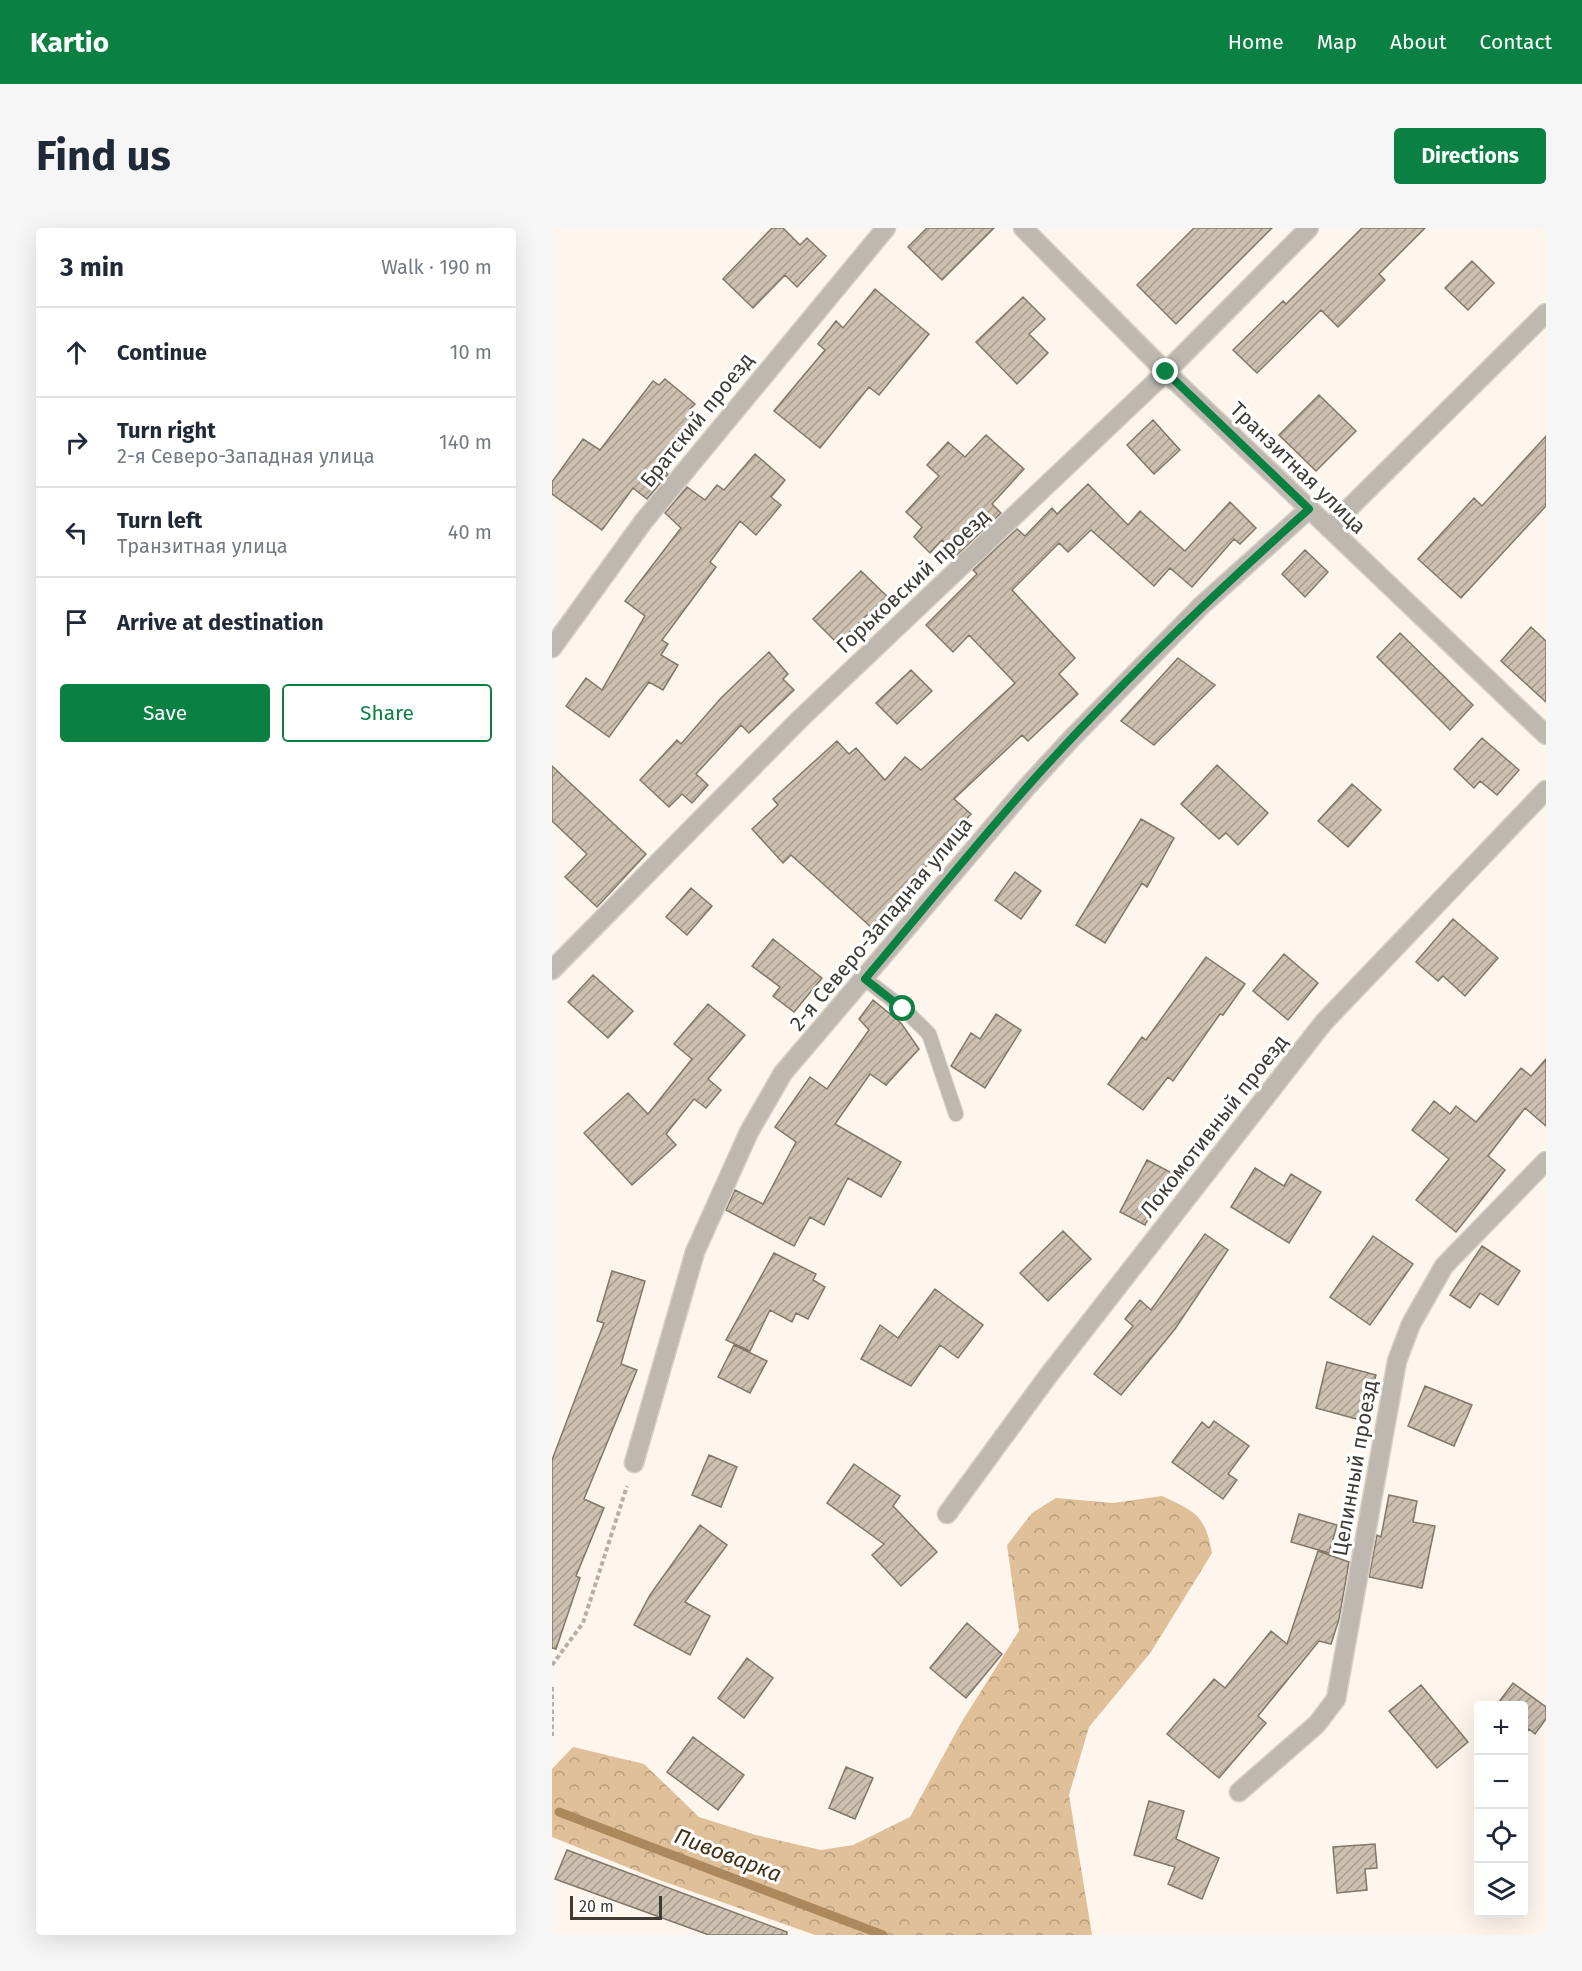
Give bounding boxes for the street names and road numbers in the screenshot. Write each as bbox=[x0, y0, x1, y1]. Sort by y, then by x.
street label: Братский проезд bbox=[635, 347, 759, 493]
street label: Транзитная улица bbox=[1225, 396, 1371, 540]
street label: Горьковский проезд bbox=[831, 503, 995, 659]
street label: 2-я Северо-Западная улица bbox=[784, 812, 978, 1036]
street label: Локомотивный проезд bbox=[1135, 1029, 1293, 1223]
street label: Целинный проезд bbox=[1327, 1378, 1383, 1558]

